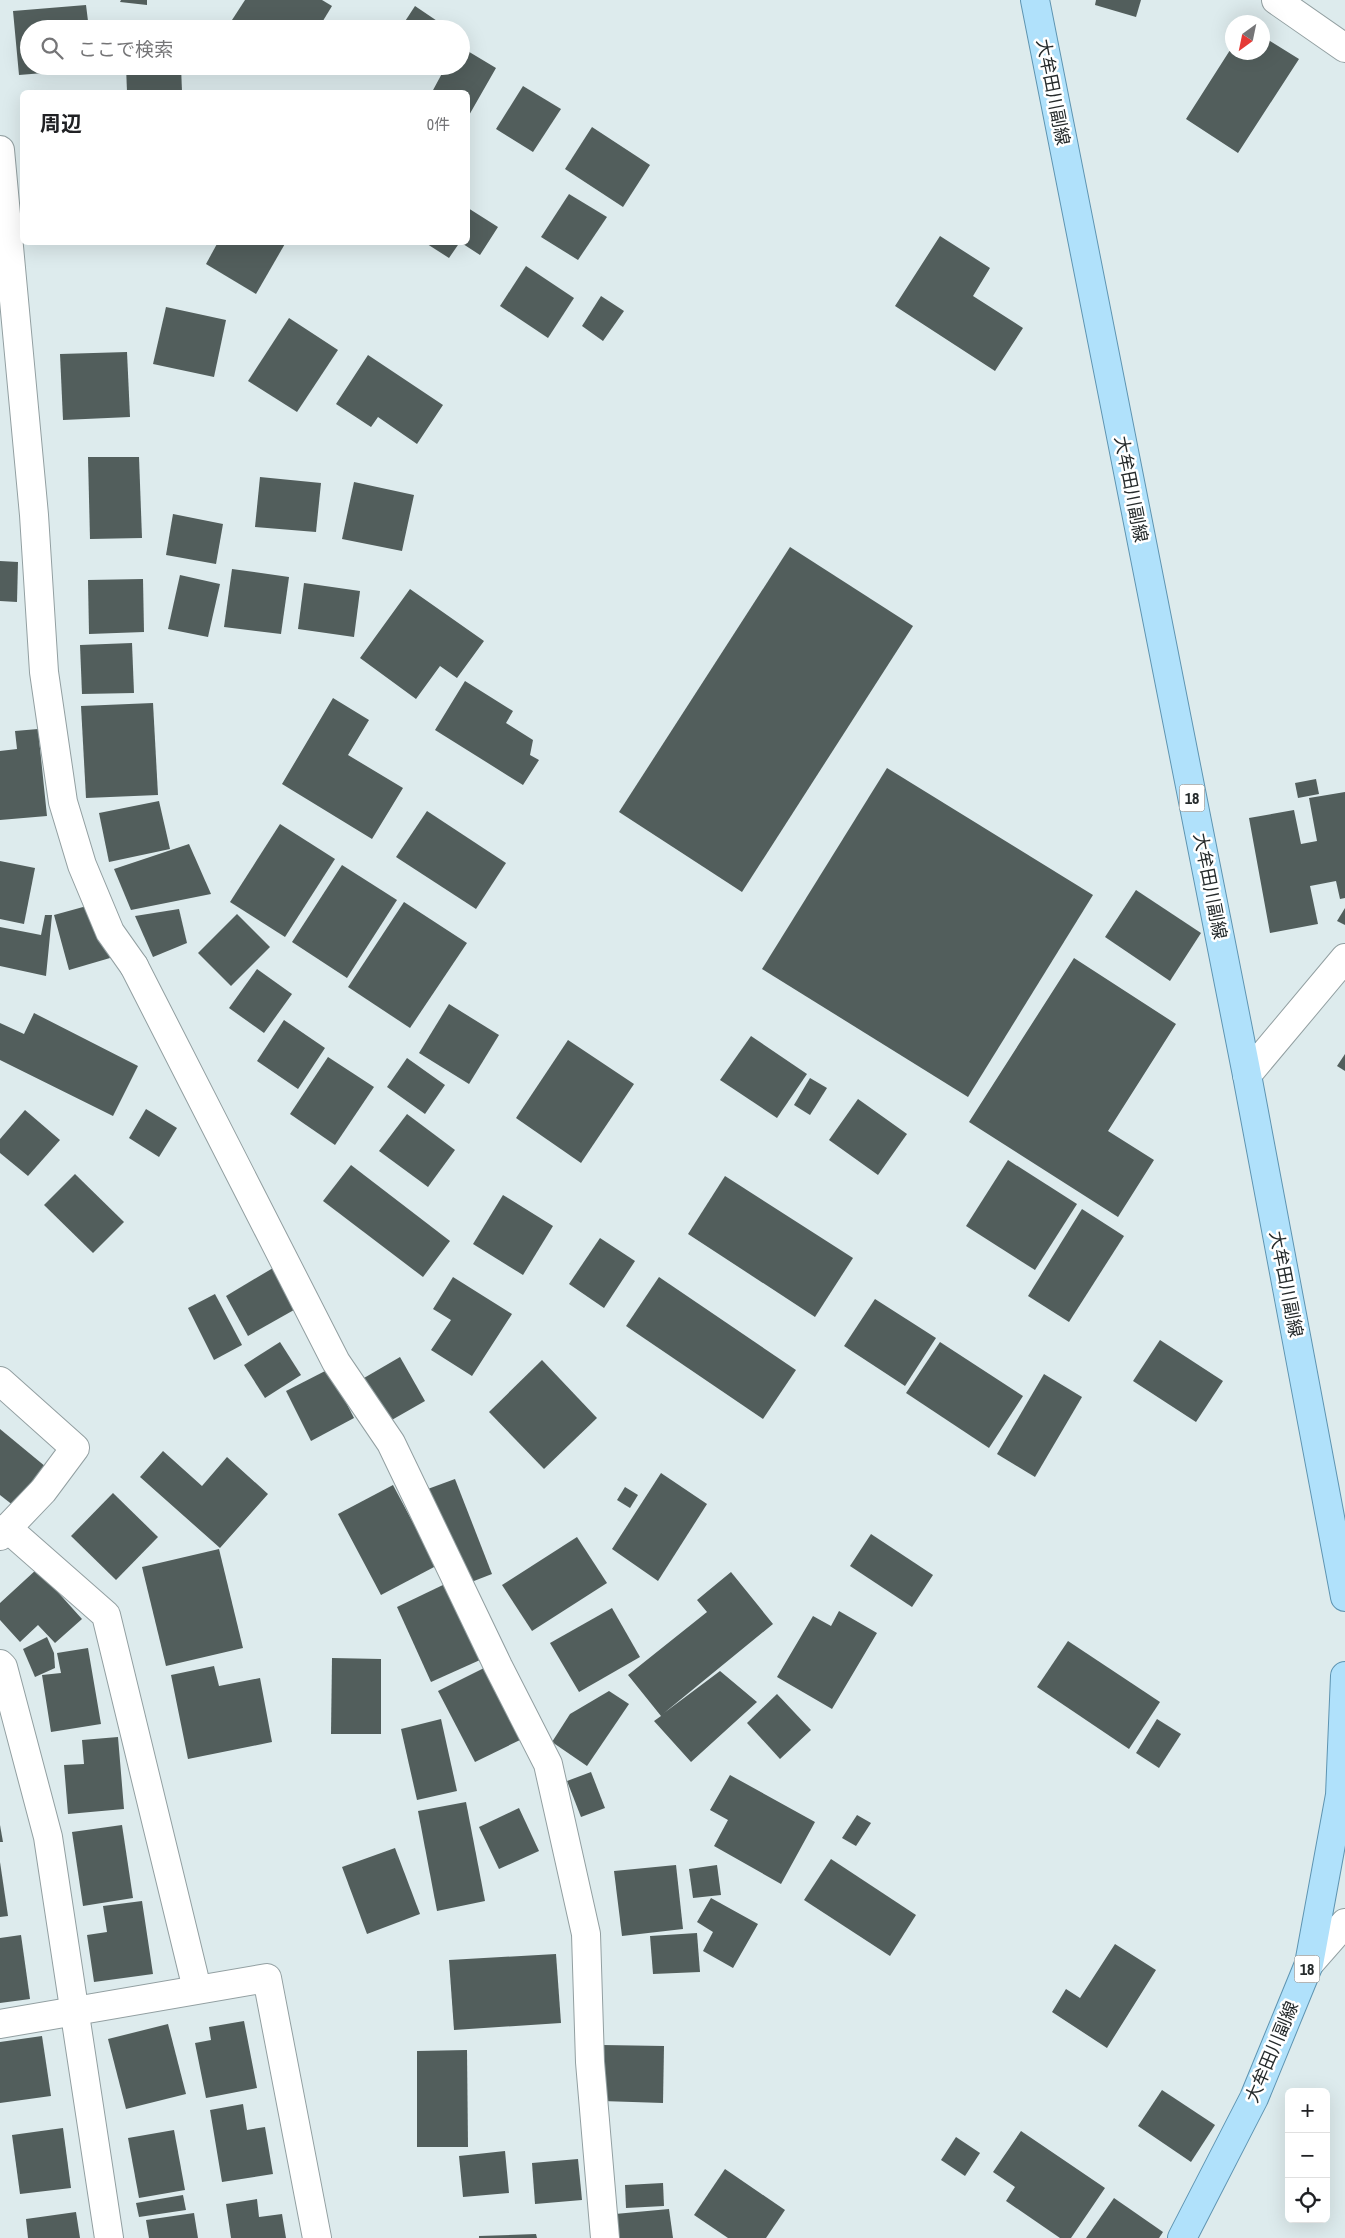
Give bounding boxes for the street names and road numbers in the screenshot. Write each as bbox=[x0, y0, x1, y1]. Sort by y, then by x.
street label: 大牟田川副線 bbox=[1031, 37, 1076, 147]
street label: 大牟田川副線 bbox=[1109, 434, 1154, 544]
road number: 18 bbox=[1180, 784, 1204, 811]
street label: 大牟田川副線 bbox=[1188, 831, 1233, 941]
street label: 大牟田川副線 bbox=[1264, 1229, 1309, 1339]
road number: 18 bbox=[1294, 1956, 1320, 1982]
street label: 大牟田川副線 bbox=[1239, 1997, 1304, 2106]

